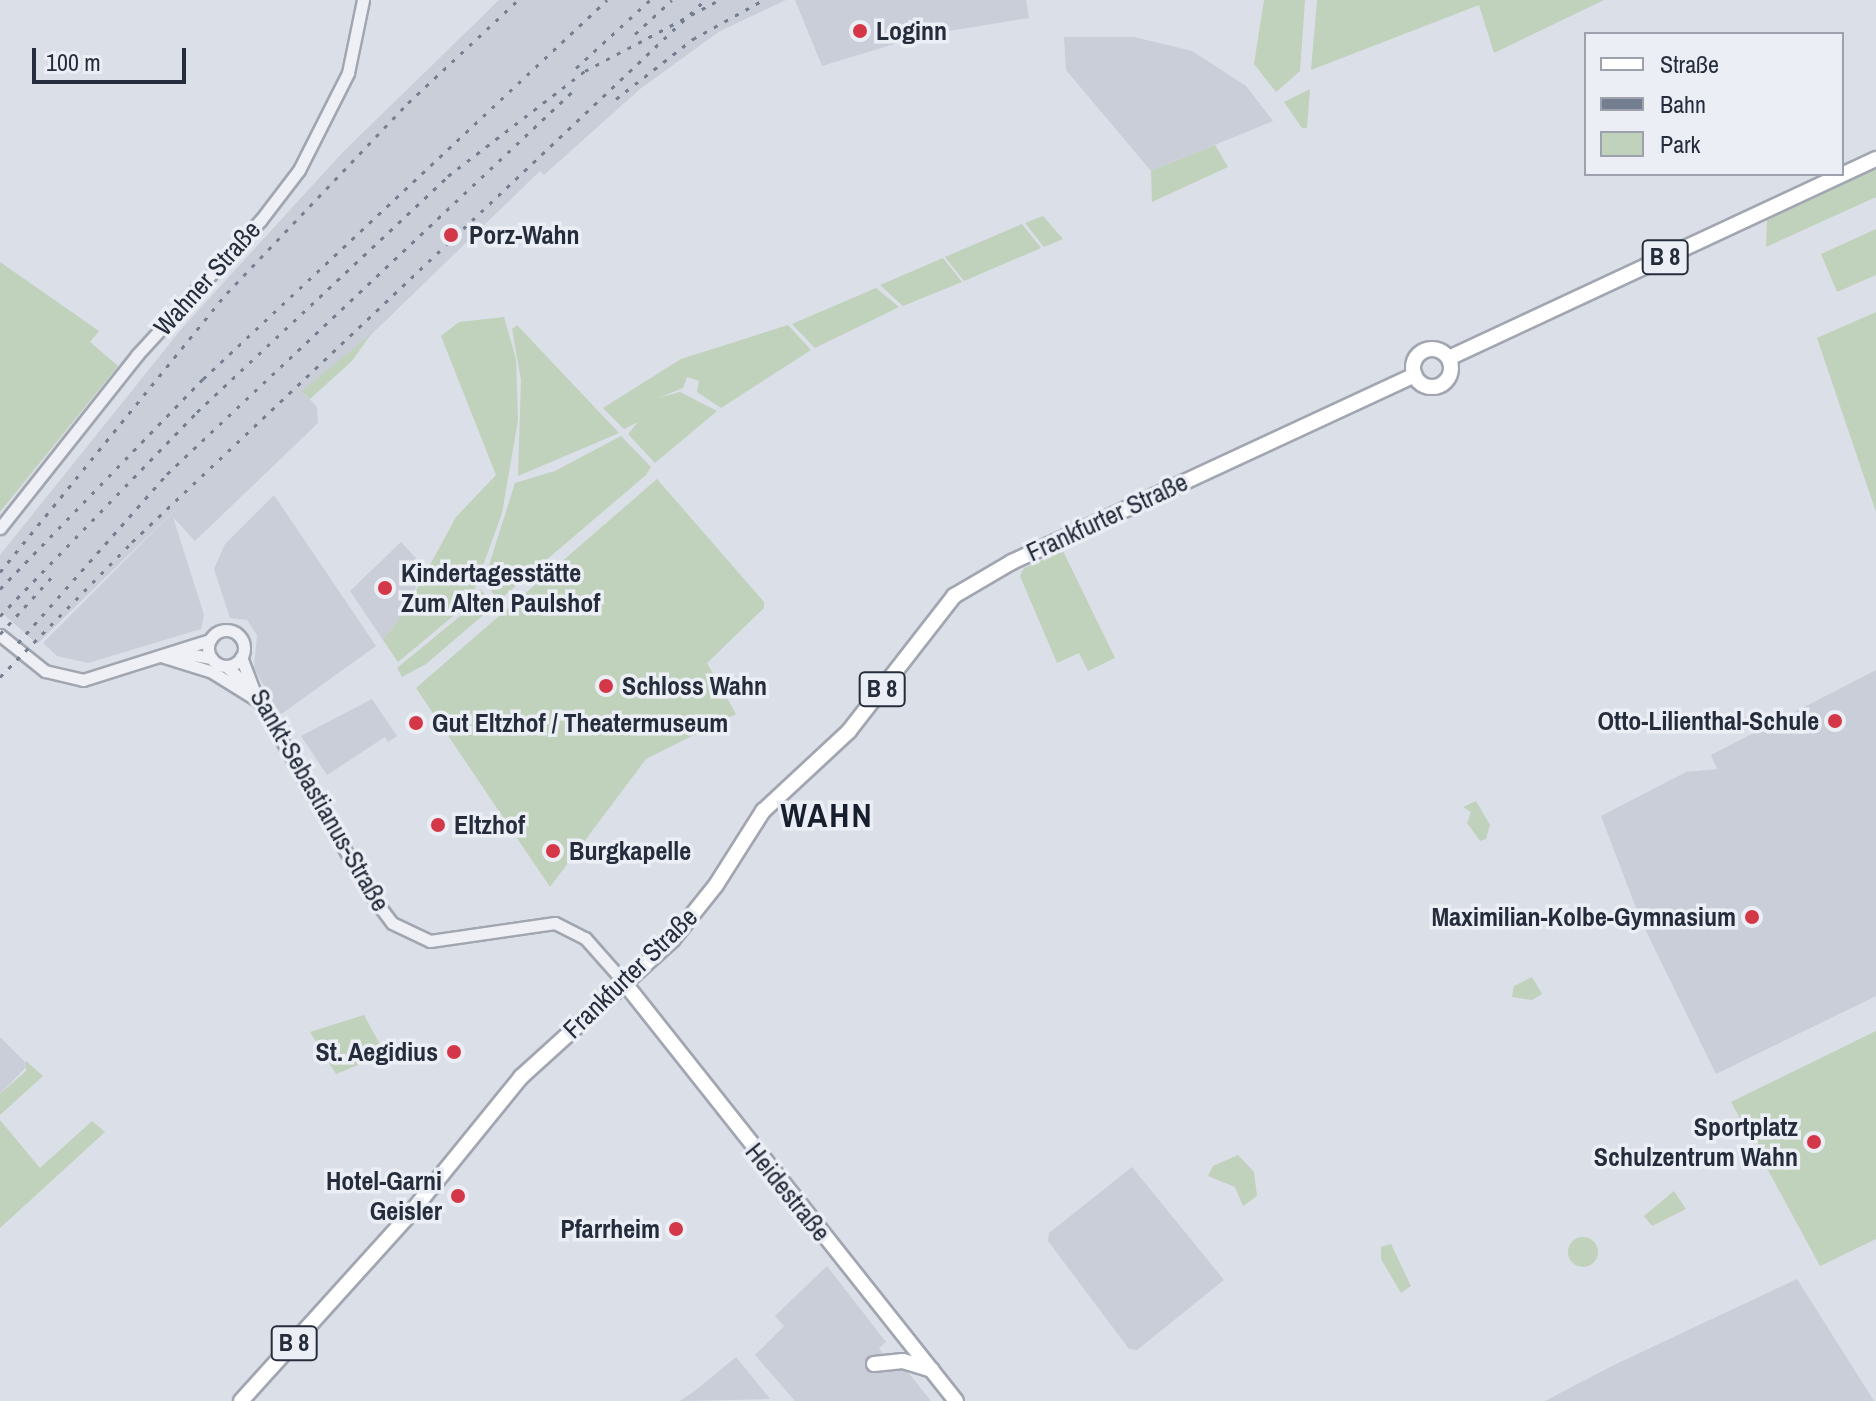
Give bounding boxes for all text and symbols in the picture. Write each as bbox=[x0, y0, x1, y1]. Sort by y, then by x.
place label: Loginn bbox=[876, 15, 947, 47]
marker: Loginn bbox=[851, 22, 869, 40]
scale bar bbox=[36, 32, 190, 82]
legend bbox=[1584, 32, 1844, 176]
text: 100 m bbox=[46, 46, 101, 78]
text: Straße bbox=[1660, 48, 1719, 80]
text: Bahn bbox=[1660, 88, 1706, 120]
text: Park bbox=[1660, 128, 1700, 160]
street label: Wahner Straße bbox=[147, 214, 267, 342]
place label: Porz-Wahn bbox=[469, 219, 580, 251]
marker: Porz-Wahn bbox=[440, 224, 462, 246]
road number: B 8 bbox=[1641, 237, 1689, 277]
street label: Frankfurter Straße bbox=[1021, 466, 1193, 568]
place label: Kindertagesstätte Zum Alten Paulshof bbox=[401, 557, 601, 618]
marker: Kindertagesstätte Zum Alten Paulshof bbox=[376, 579, 394, 597]
road number: B 8 bbox=[858, 669, 906, 709]
place label: Schloss Wahn bbox=[622, 670, 767, 702]
marker: Schloss Wahn bbox=[597, 677, 615, 695]
street label: Sankt-Sebastianus-Straße bbox=[244, 683, 396, 917]
place label: Otto-Lilienthal-Schule bbox=[1597, 705, 1819, 737]
place label: Gut Eltzhof / Theatermuseum bbox=[432, 707, 728, 739]
marker: Otto-Lilienthal-Schule bbox=[1826, 712, 1844, 730]
marker: Gut Eltzhof / Theatermuseum bbox=[407, 714, 425, 732]
district label: WAHN bbox=[780, 796, 874, 836]
place label: Eltzhof bbox=[454, 809, 525, 841]
marker: Eltzhof bbox=[429, 816, 447, 834]
place label: Burgkapelle bbox=[569, 835, 691, 867]
marker: Burgkapelle bbox=[544, 842, 562, 860]
street label: Frankfurter Straße bbox=[557, 901, 703, 1045]
place label: Maximilian-Kolbe-Gymnasium bbox=[1432, 901, 1736, 933]
marker: Maximilian-Kolbe-Gymnasium bbox=[1743, 908, 1761, 926]
place label: St. Aegidius bbox=[315, 1036, 438, 1068]
marker: St. Aegidius bbox=[445, 1043, 463, 1061]
place label: Sportplatz Schulzentrum Wahn bbox=[1594, 1111, 1798, 1172]
marker: Sportplatz Schulzentrum Wahn bbox=[1805, 1133, 1823, 1151]
street label: Heidestraße bbox=[739, 1137, 837, 1247]
place label: Hotel-Garni Geisler bbox=[326, 1165, 442, 1226]
marker: Hotel-Garni Geisler bbox=[449, 1187, 467, 1205]
place label: Pfarrheim bbox=[560, 1213, 660, 1245]
marker: Pfarrheim bbox=[667, 1220, 685, 1238]
road number: B 8 bbox=[270, 1323, 318, 1363]

